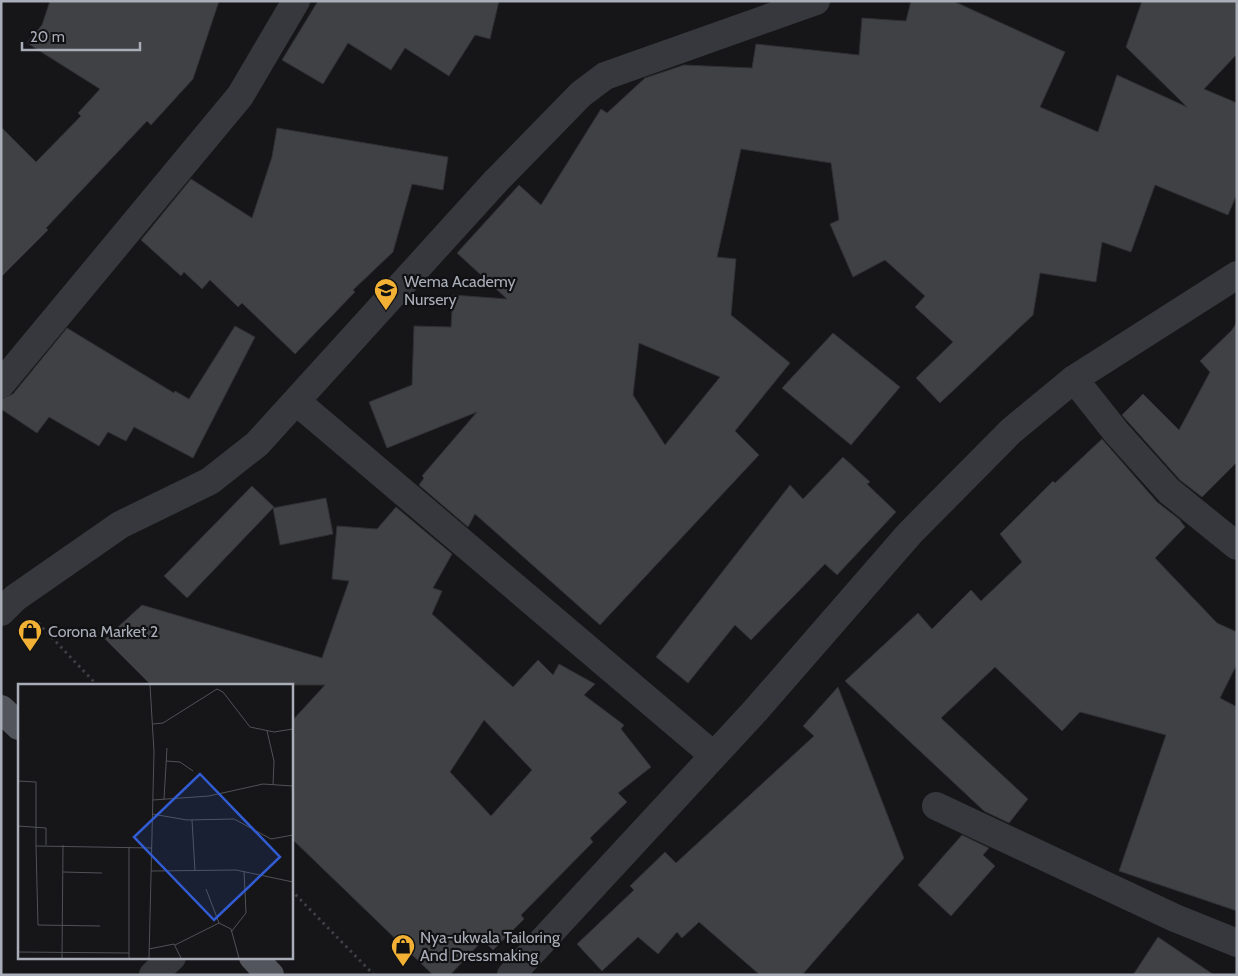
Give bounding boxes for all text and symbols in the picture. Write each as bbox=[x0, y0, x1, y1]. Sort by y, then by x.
scale bar bbox=[22, 20, 140, 52]
text: 20 m bbox=[30, 28, 65, 46]
place label: Wema Academy Nursery bbox=[404, 272, 516, 309]
school or university icon: Wema Academy Nursery bbox=[373, 277, 399, 311]
shop icon: Corona Market 2 bbox=[17, 618, 43, 652]
place label: Corona Market 2 bbox=[48, 622, 158, 641]
inset map bbox=[18, 684, 292, 958]
place label: Nya-ukwala Tailoring And Dressmaking bbox=[420, 928, 561, 965]
shop icon: Nya-ukwala Tailoring And Dressmaking bbox=[390, 933, 416, 967]

